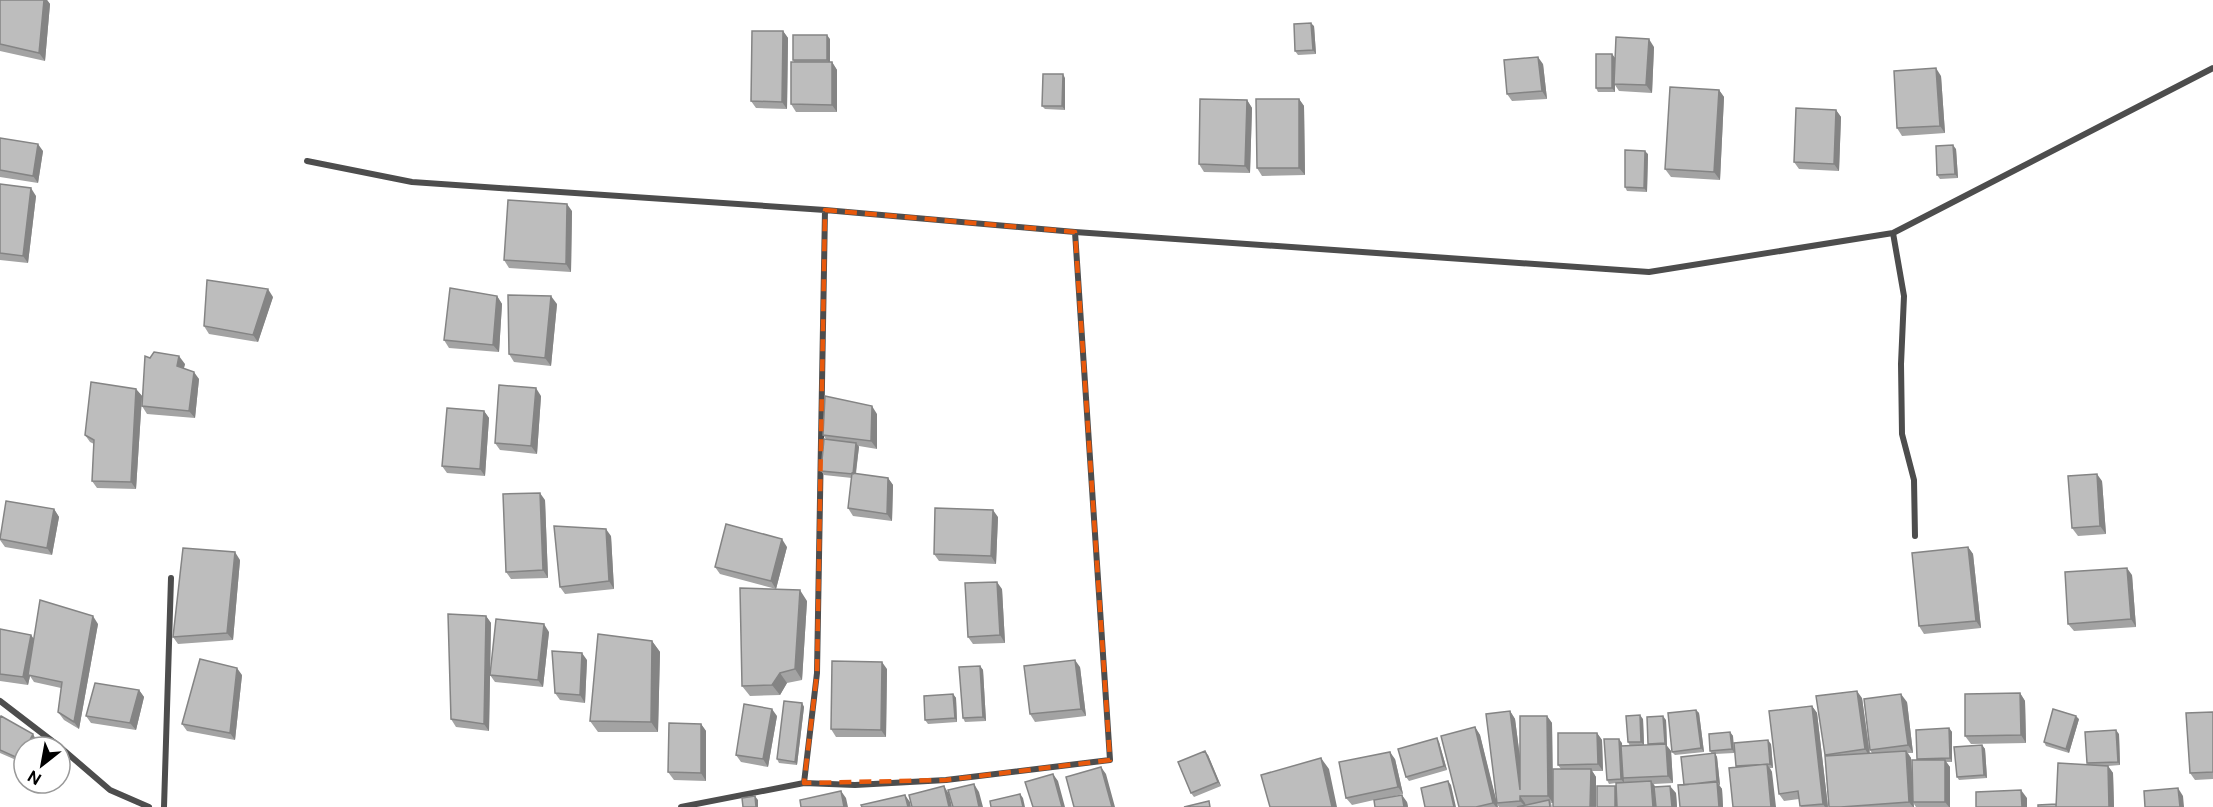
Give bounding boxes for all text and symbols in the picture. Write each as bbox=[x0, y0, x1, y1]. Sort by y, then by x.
north arrow bbox=[12, 735, 72, 795]
text: N bbox=[24, 766, 45, 789]

